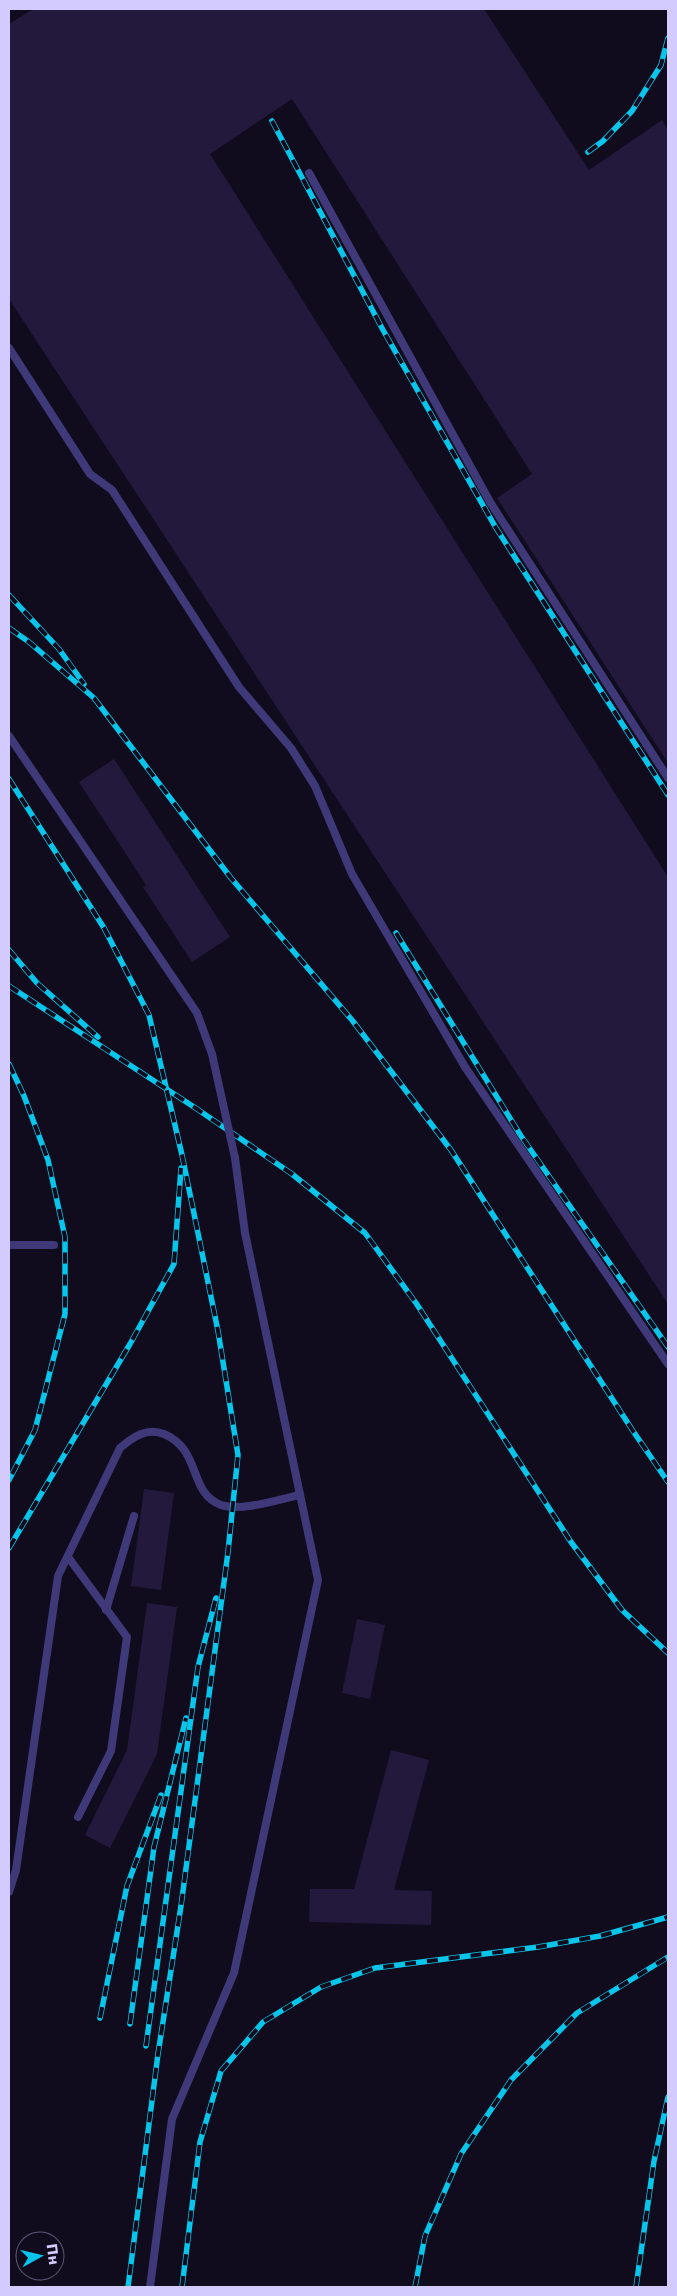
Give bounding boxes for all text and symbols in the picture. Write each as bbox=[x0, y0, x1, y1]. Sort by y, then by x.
north arrow bbox=[15, 2231, 65, 2281]
text: Пн bbox=[43, 2242, 62, 2266]

